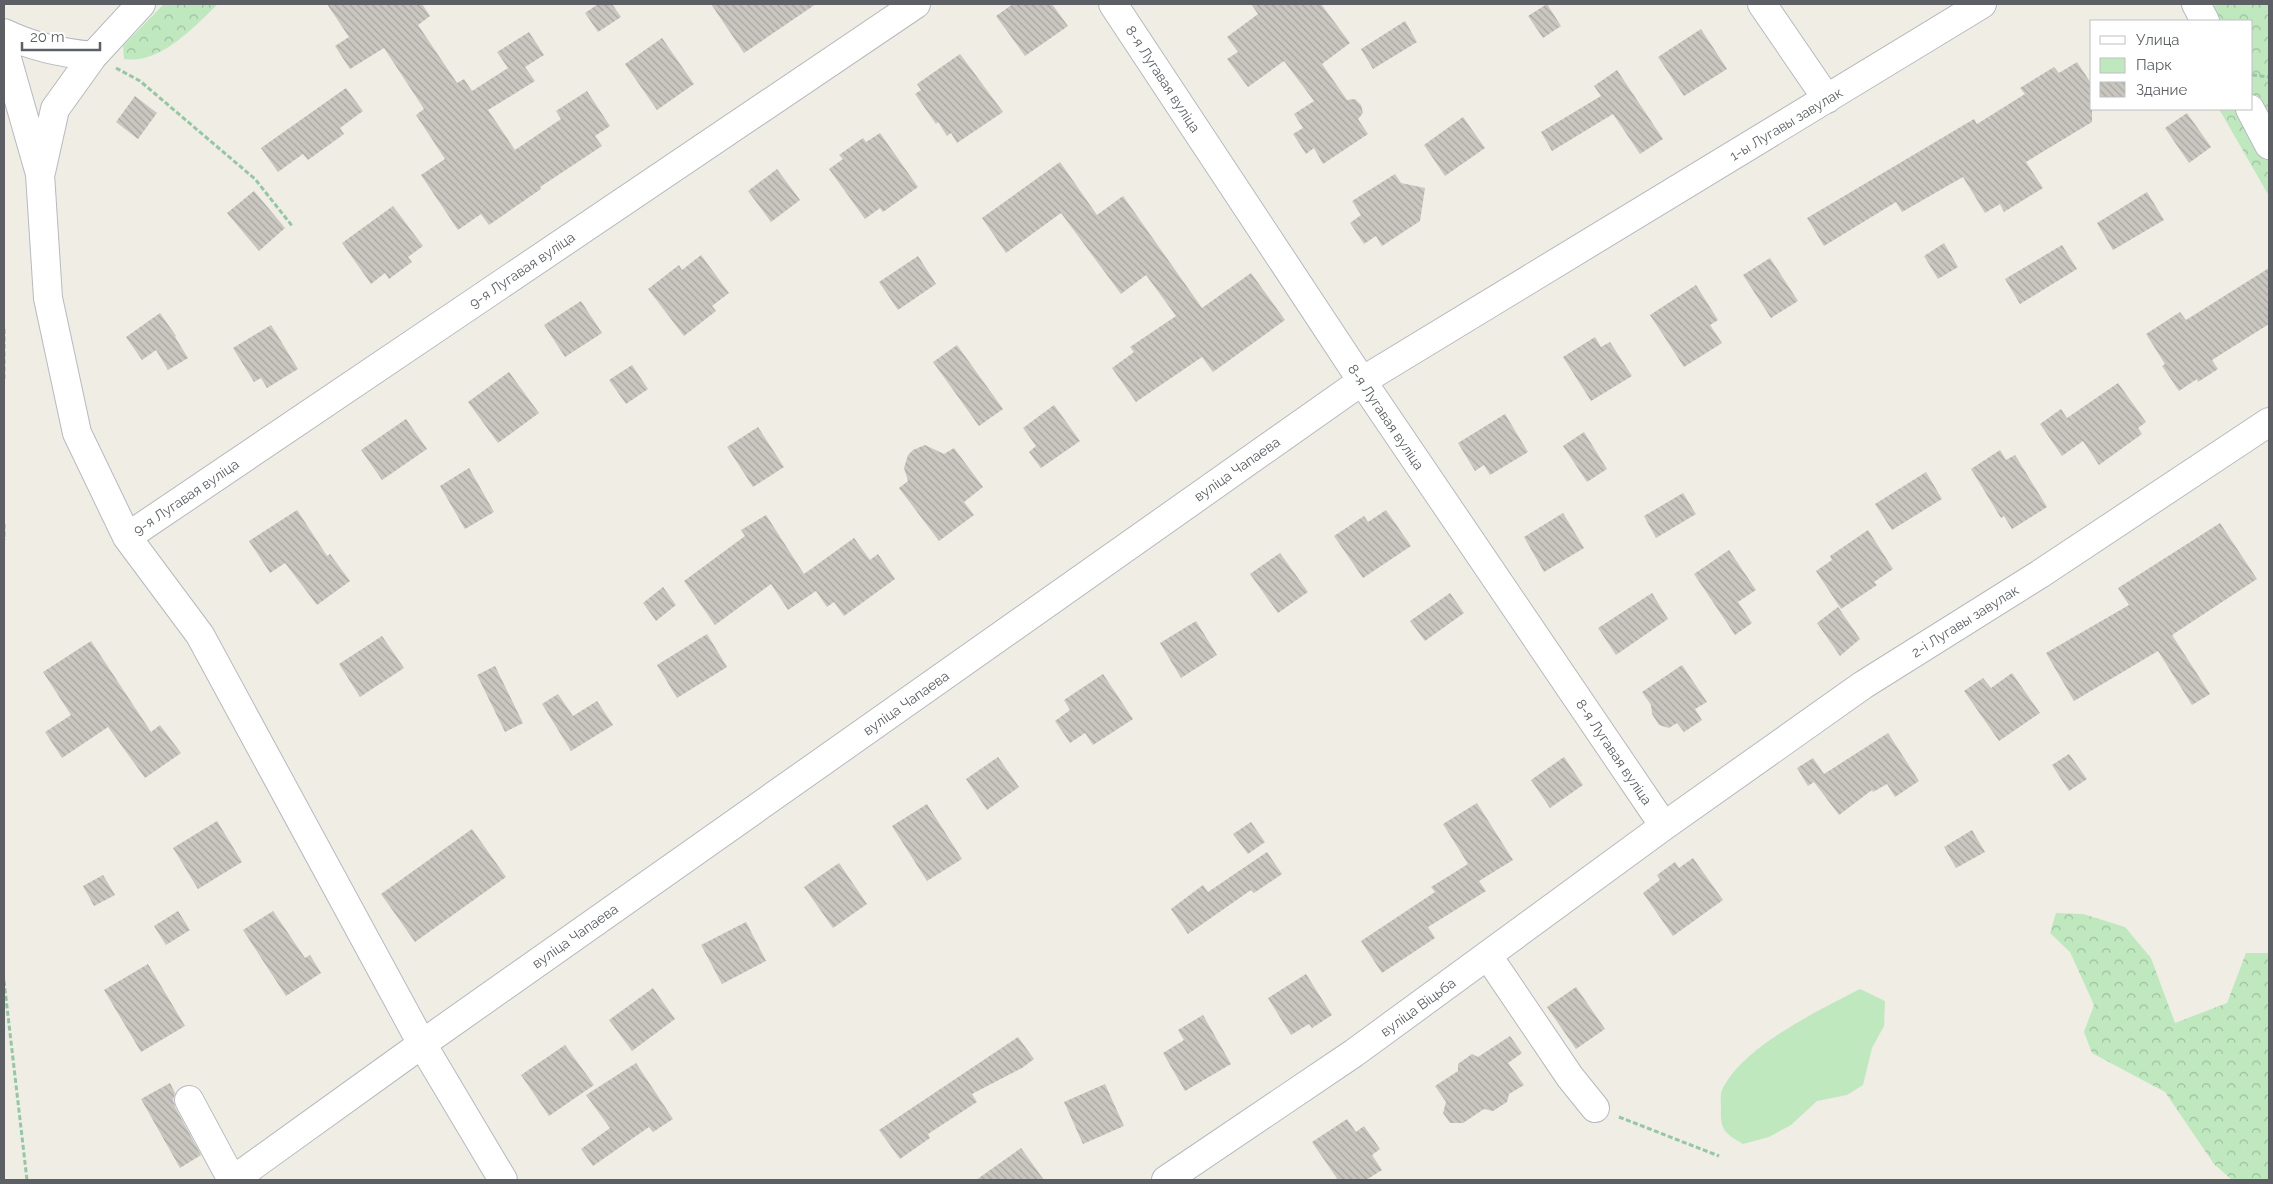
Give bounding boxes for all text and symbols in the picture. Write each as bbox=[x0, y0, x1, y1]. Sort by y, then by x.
scale bar bbox=[22, 20, 100, 52]
legend bbox=[2090, 20, 2253, 110]
street label: 8-я Лугавая вуліца bbox=[1123, 23, 1203, 135]
text: 20 m bbox=[30, 28, 65, 46]
text: Улица bbox=[2136, 31, 2180, 49]
text: Парк bbox=[2136, 56, 2172, 74]
text: Здание bbox=[2136, 81, 2188, 99]
street label: 1-ы Лугавы завулак bbox=[1727, 84, 1845, 164]
street label: 9-я Лугавая вуліца bbox=[466, 229, 578, 311]
street label: 8-я Лугавая вуліца bbox=[1345, 361, 1427, 473]
street label: вуліца Чапаева bbox=[1191, 433, 1283, 505]
street label: 9-я Лугавая вуліца bbox=[130, 456, 242, 538]
street label: 2-і Лугавы завулак bbox=[1908, 582, 2022, 660]
street label: вуліца Чапаева bbox=[860, 667, 952, 739]
street label: 8-я Лугавая вуліца bbox=[1573, 696, 1655, 808]
street label: вуліца Чапаева bbox=[529, 900, 621, 972]
street label: вуліца Віцьба bbox=[1377, 974, 1459, 1040]

